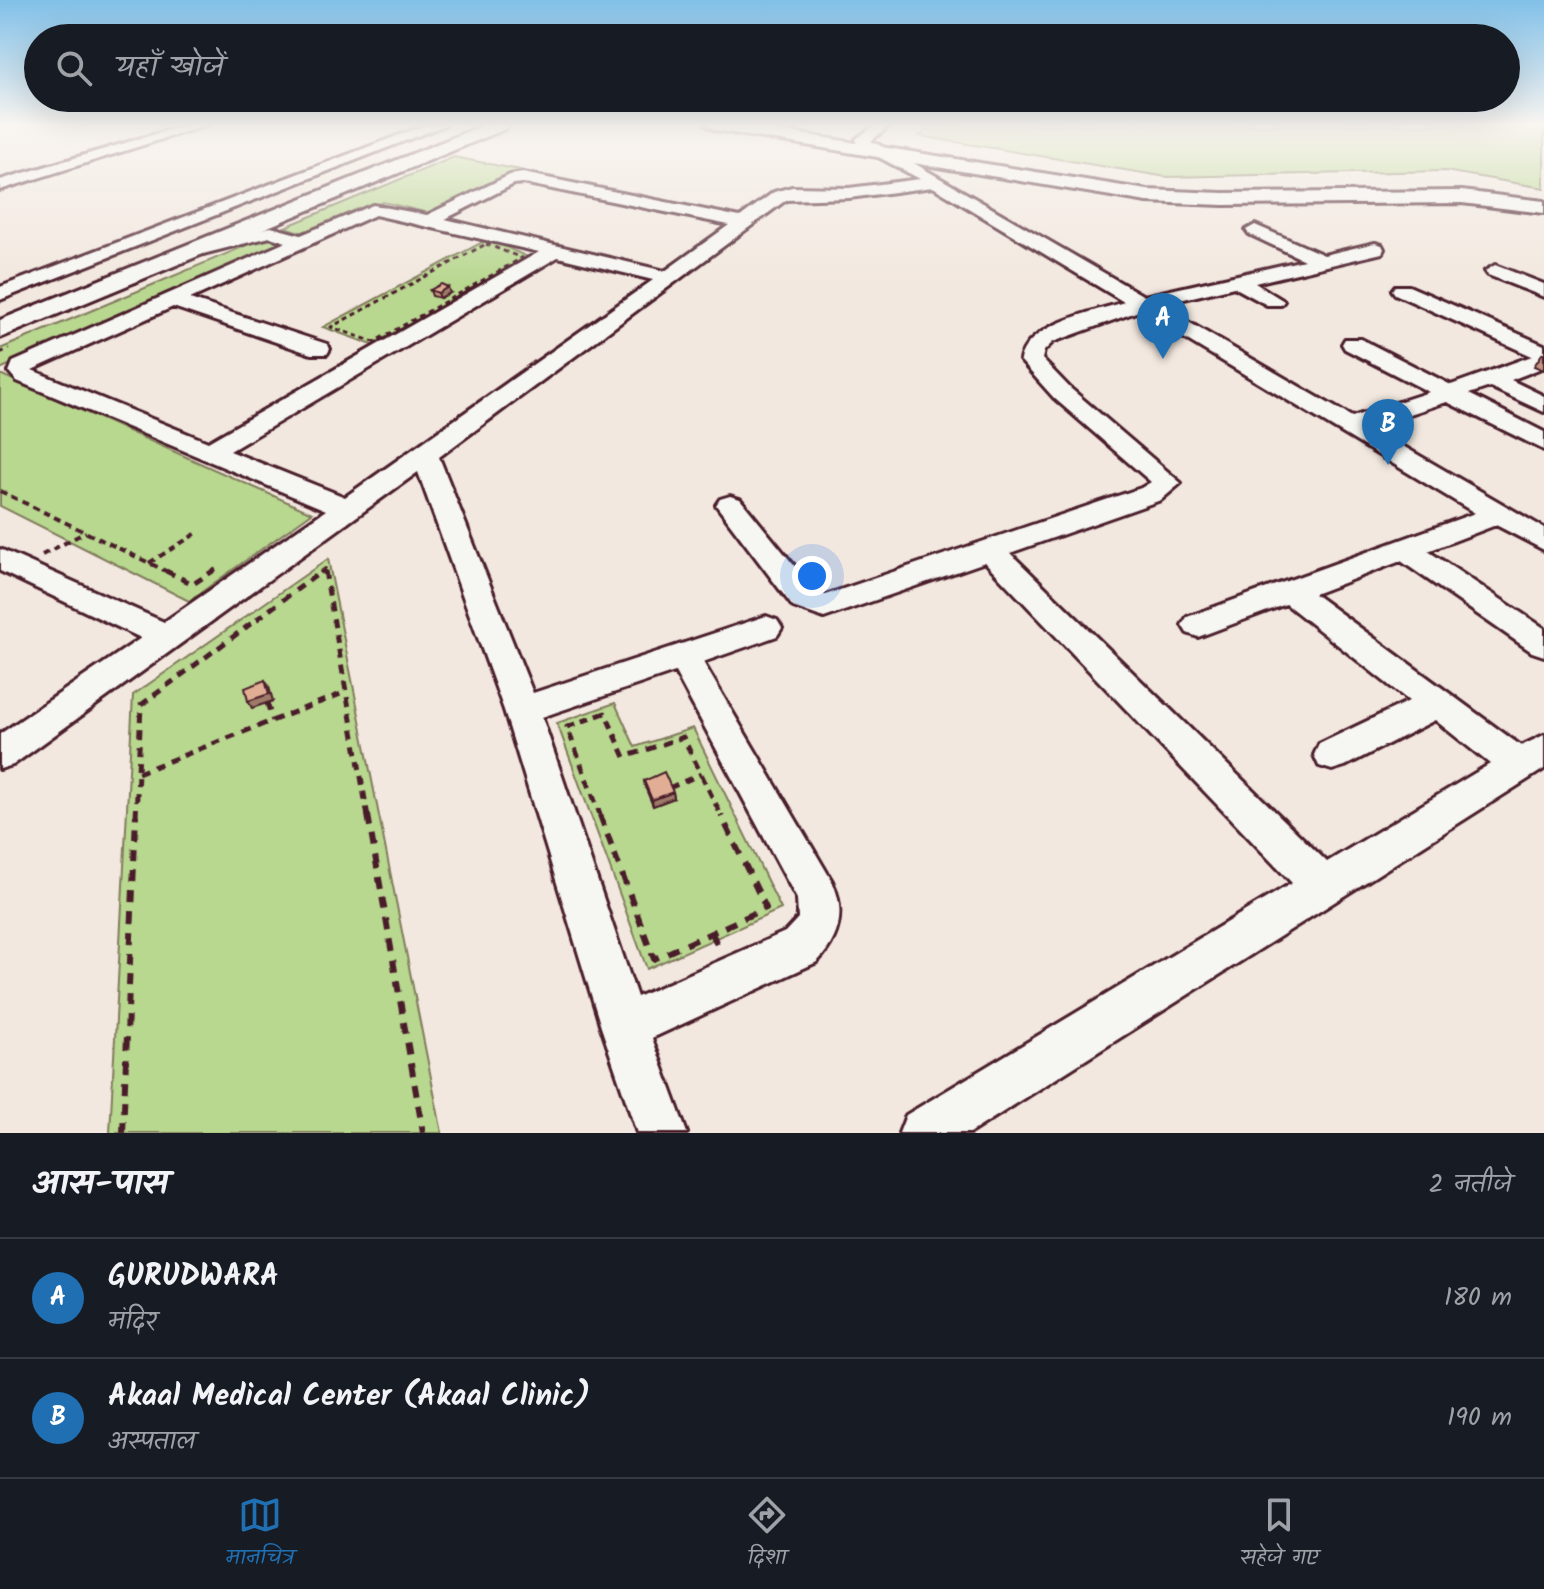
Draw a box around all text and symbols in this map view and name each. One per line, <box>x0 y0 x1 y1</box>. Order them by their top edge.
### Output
search box <box>24 24 1520 112</box>
text: यहाँ खोजें <box>116 44 224 92</box>
icon: search <box>52 46 96 90</box>
pin: A <box>1137 293 1189 359</box>
pin: B <box>1362 399 1414 465</box>
your location <box>792 556 832 596</box>
text: आस-पास <box>32 1158 169 1212</box>
text: 2 नतीजे <box>1428 1164 1512 1206</box>
text: GURUDWARA <box>108 1253 279 1301</box>
text: A <box>50 1277 66 1319</box>
text: 180 m <box>1444 1277 1512 1319</box>
text: मंदिर <box>108 1301 156 1343</box>
text: Akaal Medical Center (Akaal Clinic) <box>108 1373 590 1421</box>
text: B <box>50 1397 66 1439</box>
text: 190 m <box>1447 1397 1512 1439</box>
text: अस्पताल <box>108 1421 195 1463</box>
tab: मानचित्र <box>226 1493 294 1576</box>
tab: दिशा <box>745 1493 789 1576</box>
tab: सहेजे गए <box>1240 1493 1318 1576</box>

